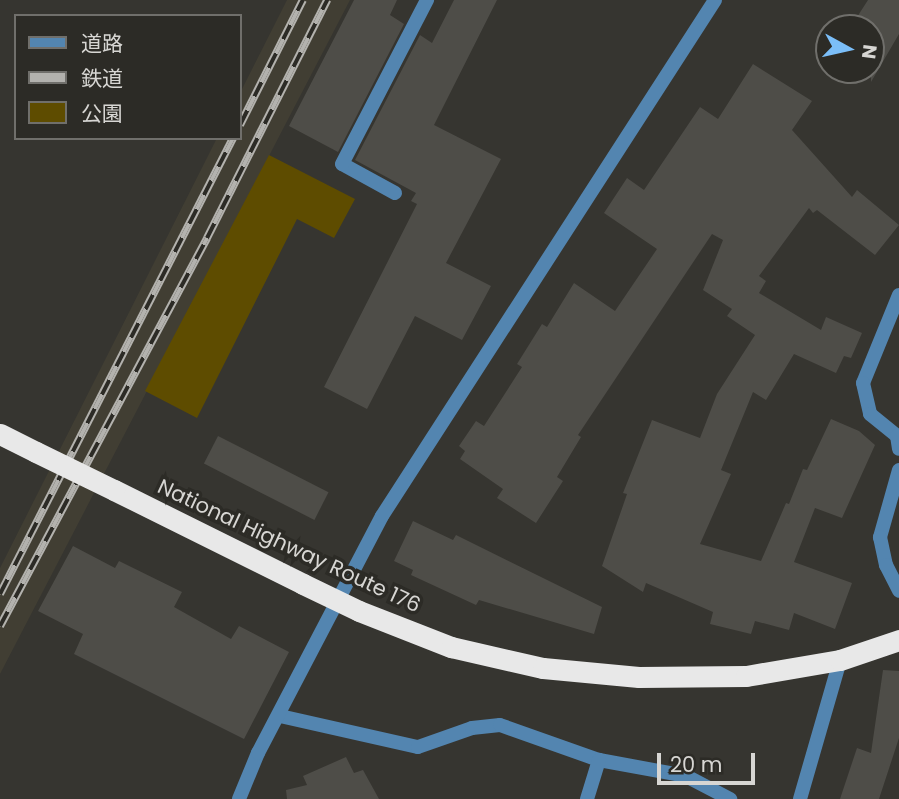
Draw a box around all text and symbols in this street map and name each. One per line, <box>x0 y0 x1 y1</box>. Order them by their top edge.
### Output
legend <box>14 14 242 140</box>
north arrow <box>815 14 885 84</box>
text: 道路 <box>81 29 123 58</box>
text: N <box>855 43 884 61</box>
text: 鉄道 <box>81 64 123 93</box>
text: 公園 <box>81 99 123 128</box>
street label: National Highway Route 176 <box>154 474 424 618</box>
scale bar <box>661 740 759 784</box>
text: 20 m <box>670 750 723 779</box>

